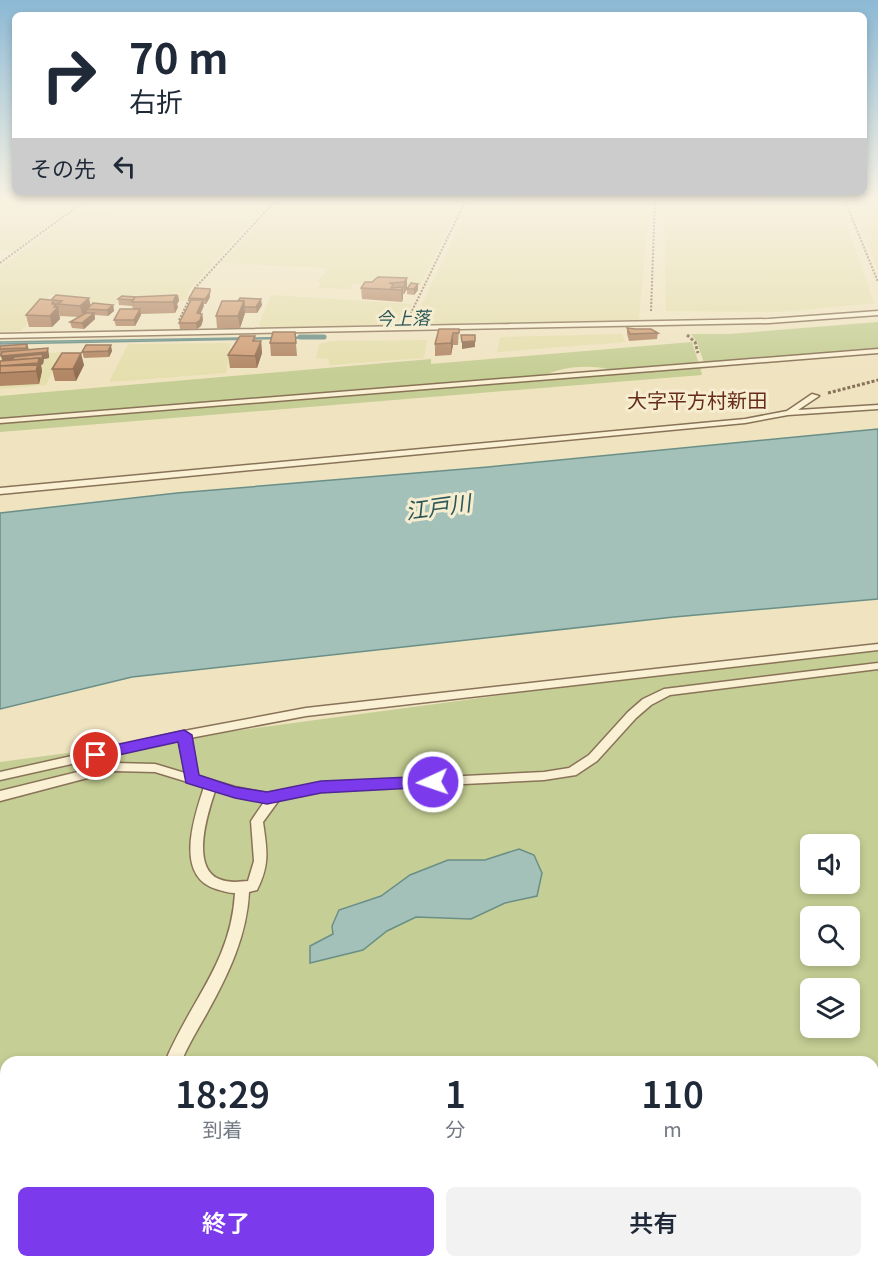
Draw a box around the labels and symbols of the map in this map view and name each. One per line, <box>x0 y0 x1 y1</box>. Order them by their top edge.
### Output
water label: 今上落 <box>376 303 433 330</box>
district label: 大字平方村新田 <box>627 385 767 414</box>
water label: 江戸川 <box>403 484 475 525</box>
pin <box>70 729 121 780</box>
position arrow <box>401 750 465 814</box>

